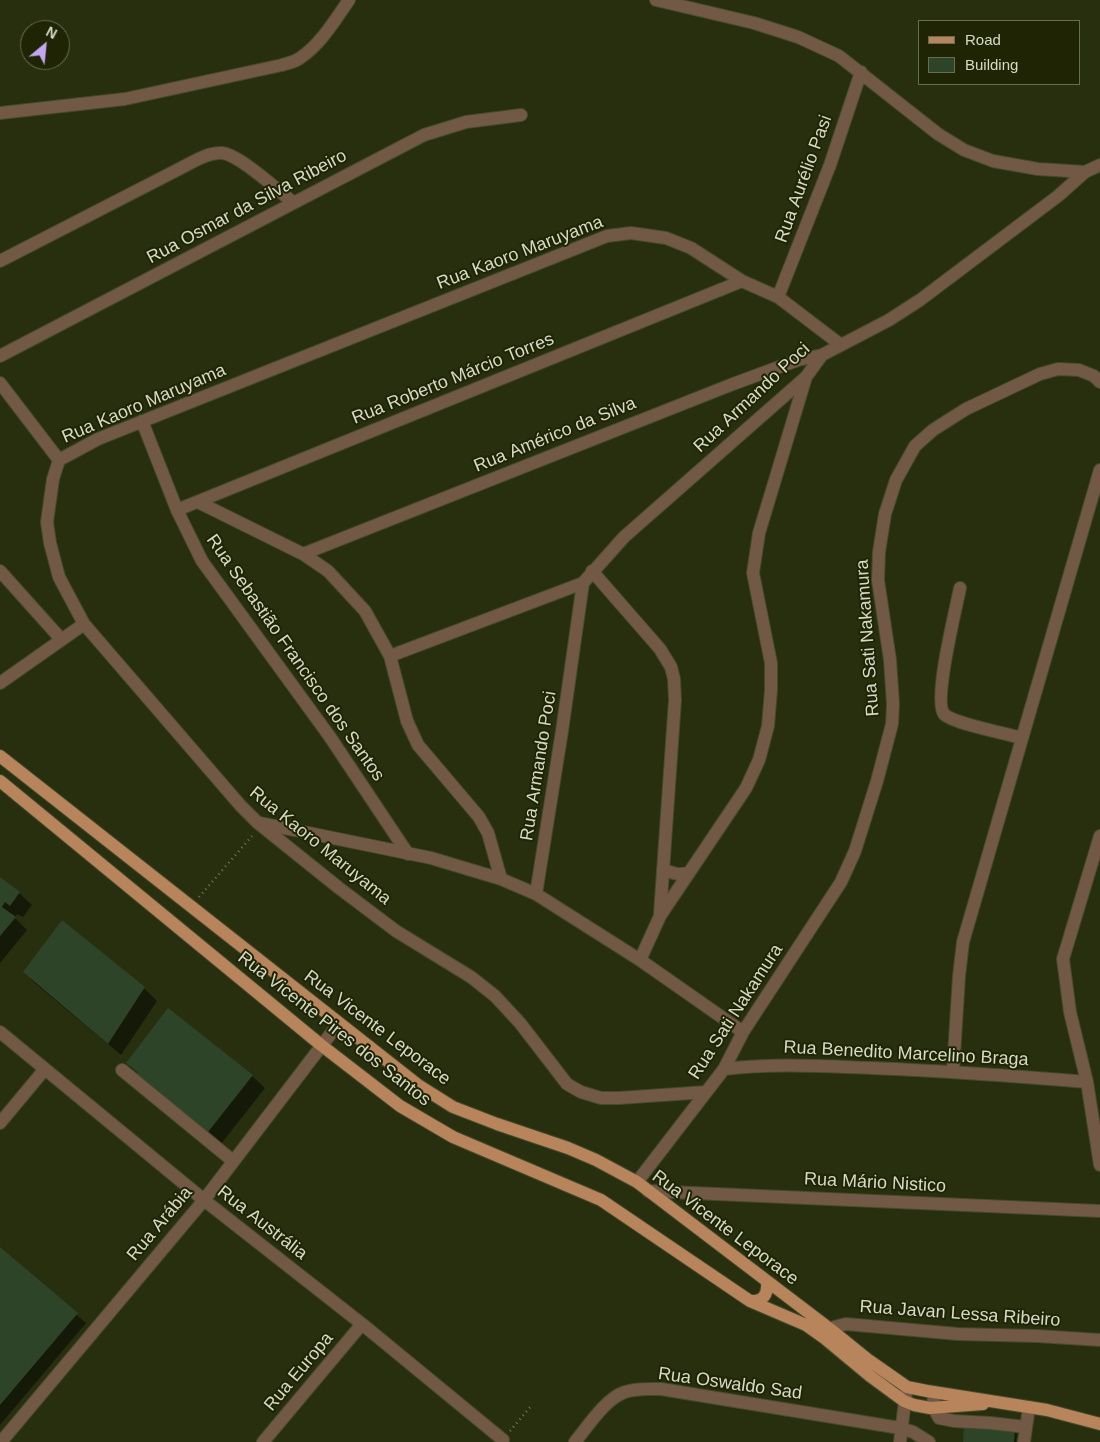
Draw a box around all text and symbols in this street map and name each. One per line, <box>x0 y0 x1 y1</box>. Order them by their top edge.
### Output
north arrow <box>20 20 70 70</box>
legend <box>918 20 1080 85</box>
text: N <box>43 23 60 42</box>
text: Road <box>965 31 1001 48</box>
text: Building <box>965 56 1018 73</box>
street label: Rua Aurélio Pasi <box>771 112 837 246</box>
street label: Rua Osmar da Silva Ribeiro <box>143 145 351 269</box>
street label: Rua Kaoro Maruyama <box>434 211 606 295</box>
street label: Rua Roberto Márcio Torres <box>349 329 557 429</box>
street label: Rua Armando Poci <box>689 339 815 457</box>
street label: Rua Kaoro Maruyama <box>59 360 229 448</box>
street label: Rua Américo da Silva <box>471 393 639 477</box>
street label: Rua Sebastião Francisco dos Santos <box>201 531 389 785</box>
street label: Rua Sati Nakamura <box>852 559 884 717</box>
street label: Rua Armando Poci <box>517 690 561 842</box>
street label: Rua Kaoro Maruyama <box>245 782 395 910</box>
street label: Rua Sati Nakamura <box>684 940 788 1084</box>
street label: Rua Vicente Pires dos Santos <box>233 947 435 1111</box>
street label: Rua Vicente Leporace <box>300 966 454 1090</box>
street label: Rua Benedito Marcelino Braga <box>783 1037 1029 1071</box>
street label: Rua Vicente Leporace <box>648 1166 802 1290</box>
street label: Rua Mário Nistico <box>804 1168 946 1198</box>
street label: Rua Austrália <box>213 1181 311 1265</box>
street label: Rua Arábia <box>123 1183 197 1265</box>
street label: Rua Javan Lessa Ribeiro <box>859 1296 1061 1332</box>
street label: Rua Europa <box>260 1328 338 1416</box>
street label: Rua Oswaldo Sad <box>657 1363 803 1405</box>

